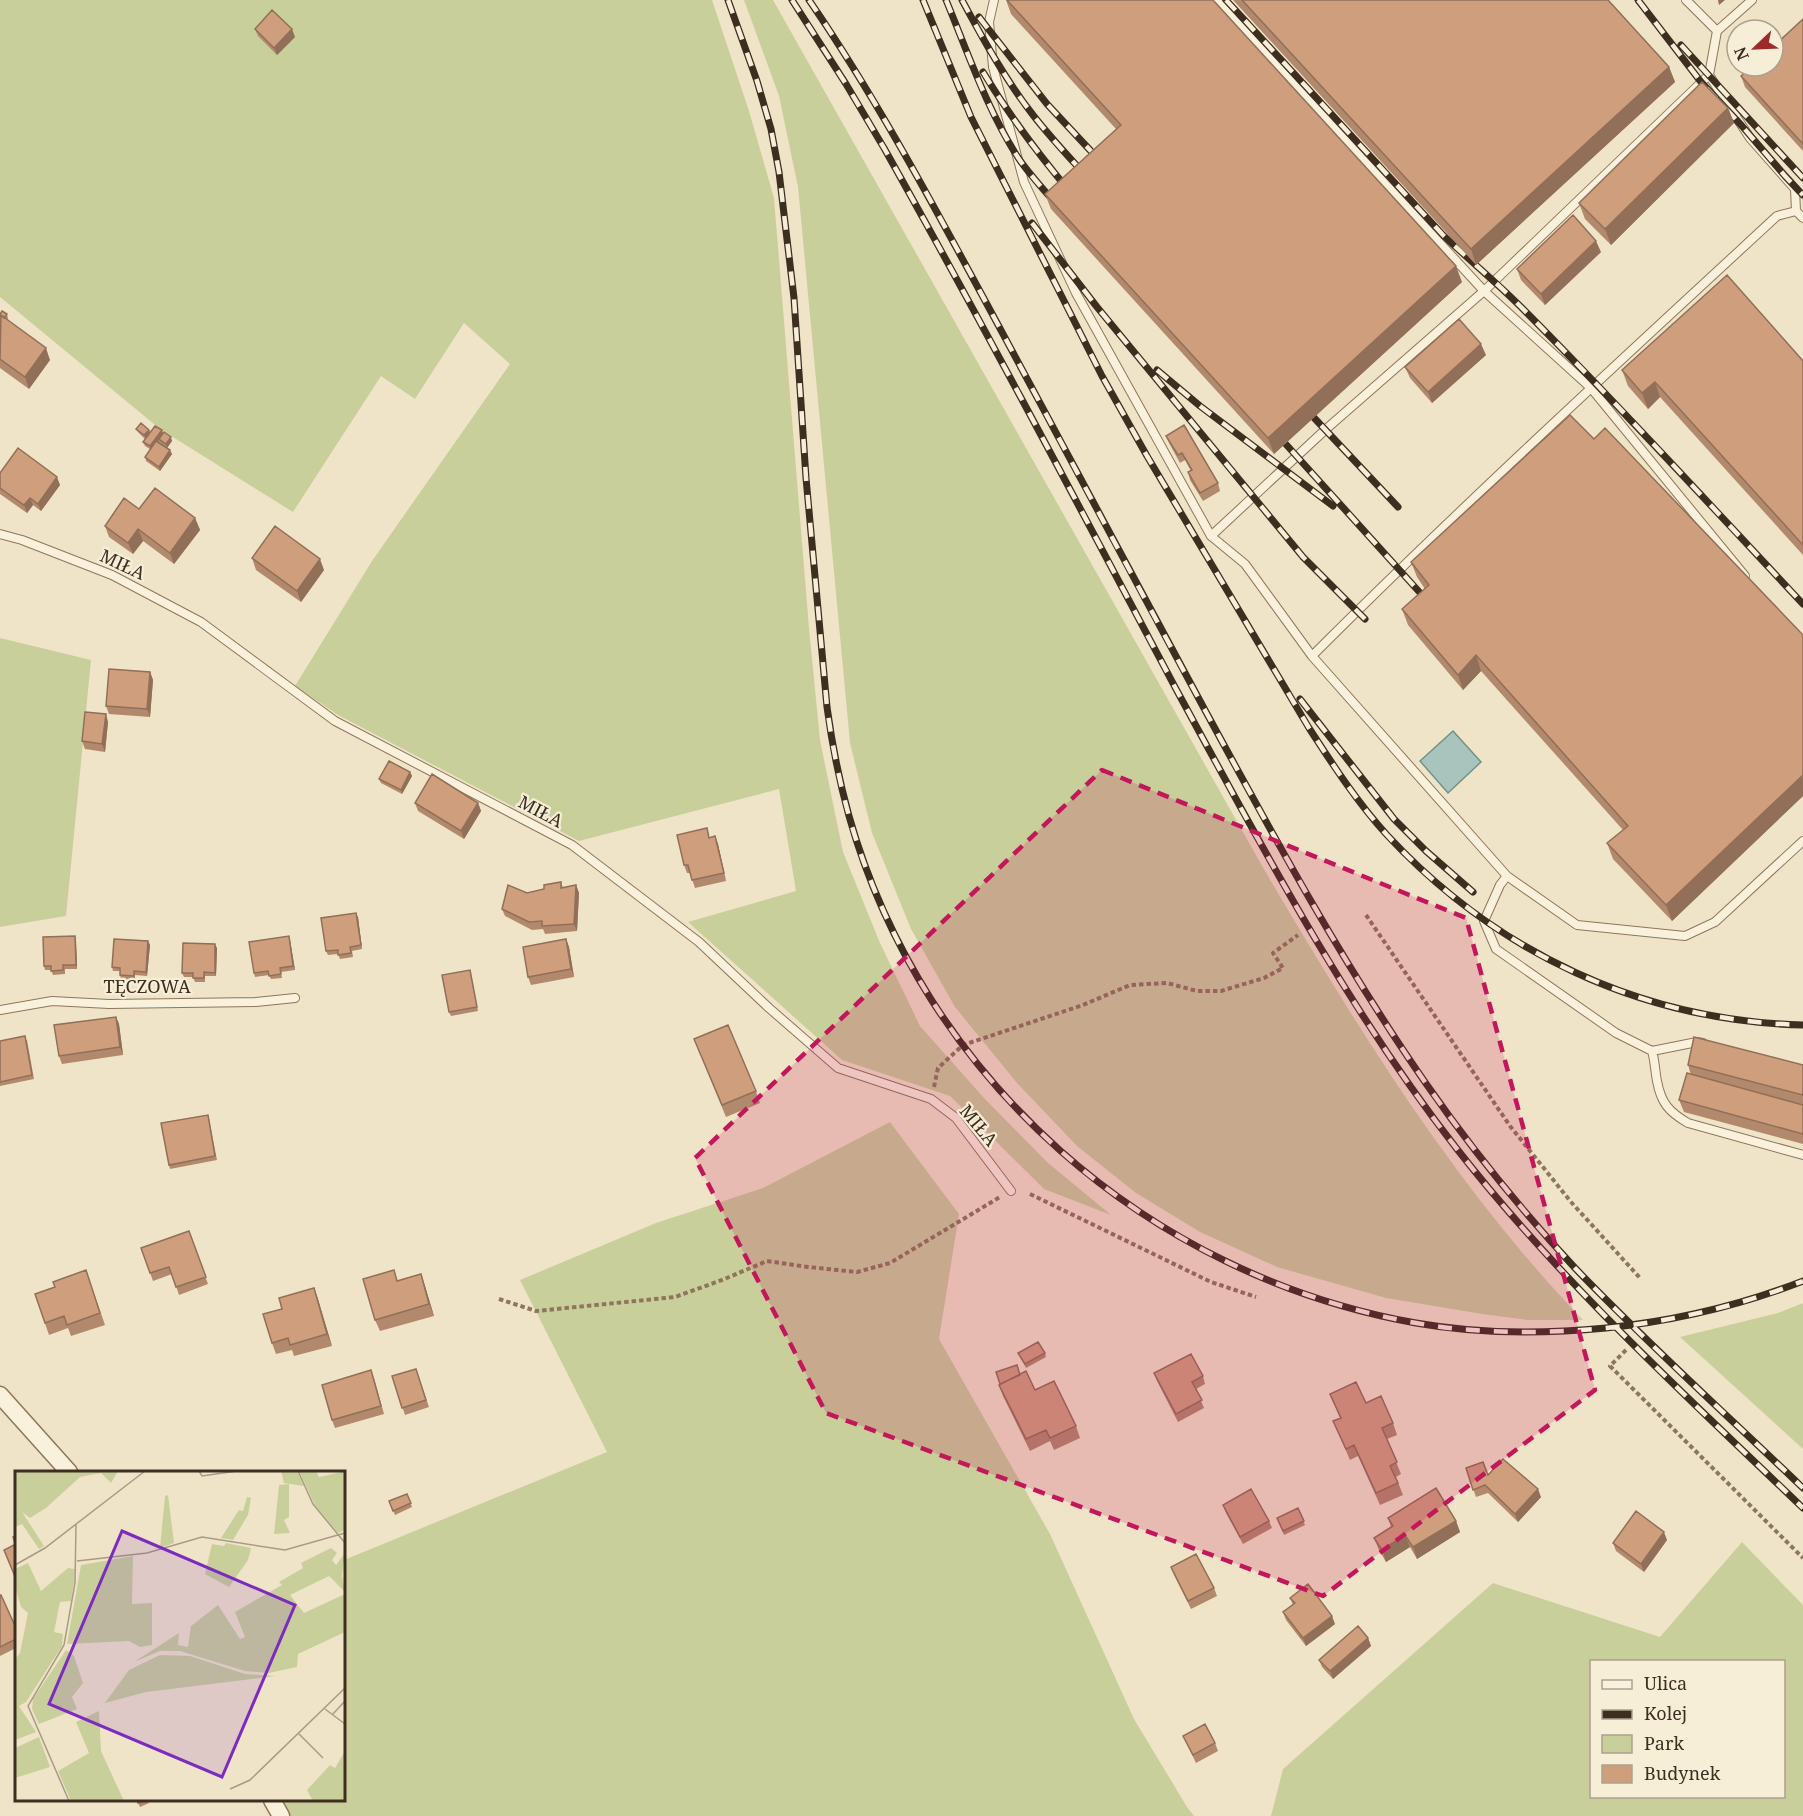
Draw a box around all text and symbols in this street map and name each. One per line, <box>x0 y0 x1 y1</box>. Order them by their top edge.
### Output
north arrow <box>1725 18 1785 78</box>
text: N <box>1728 43 1754 64</box>
street label: MIŁA <box>96 543 150 585</box>
street label: MIŁA <box>514 789 568 833</box>
street label: TĘCZOWA <box>103 974 191 998</box>
street label: MIŁA <box>955 1099 1004 1151</box>
inset map <box>15 1471 345 1801</box>
legend <box>1590 1660 1785 1798</box>
text: Ulica <box>1644 1671 1687 1695</box>
text: Kolej <box>1644 1701 1687 1725</box>
text: Park <box>1644 1731 1684 1755</box>
text: Budynek <box>1644 1761 1721 1785</box>

